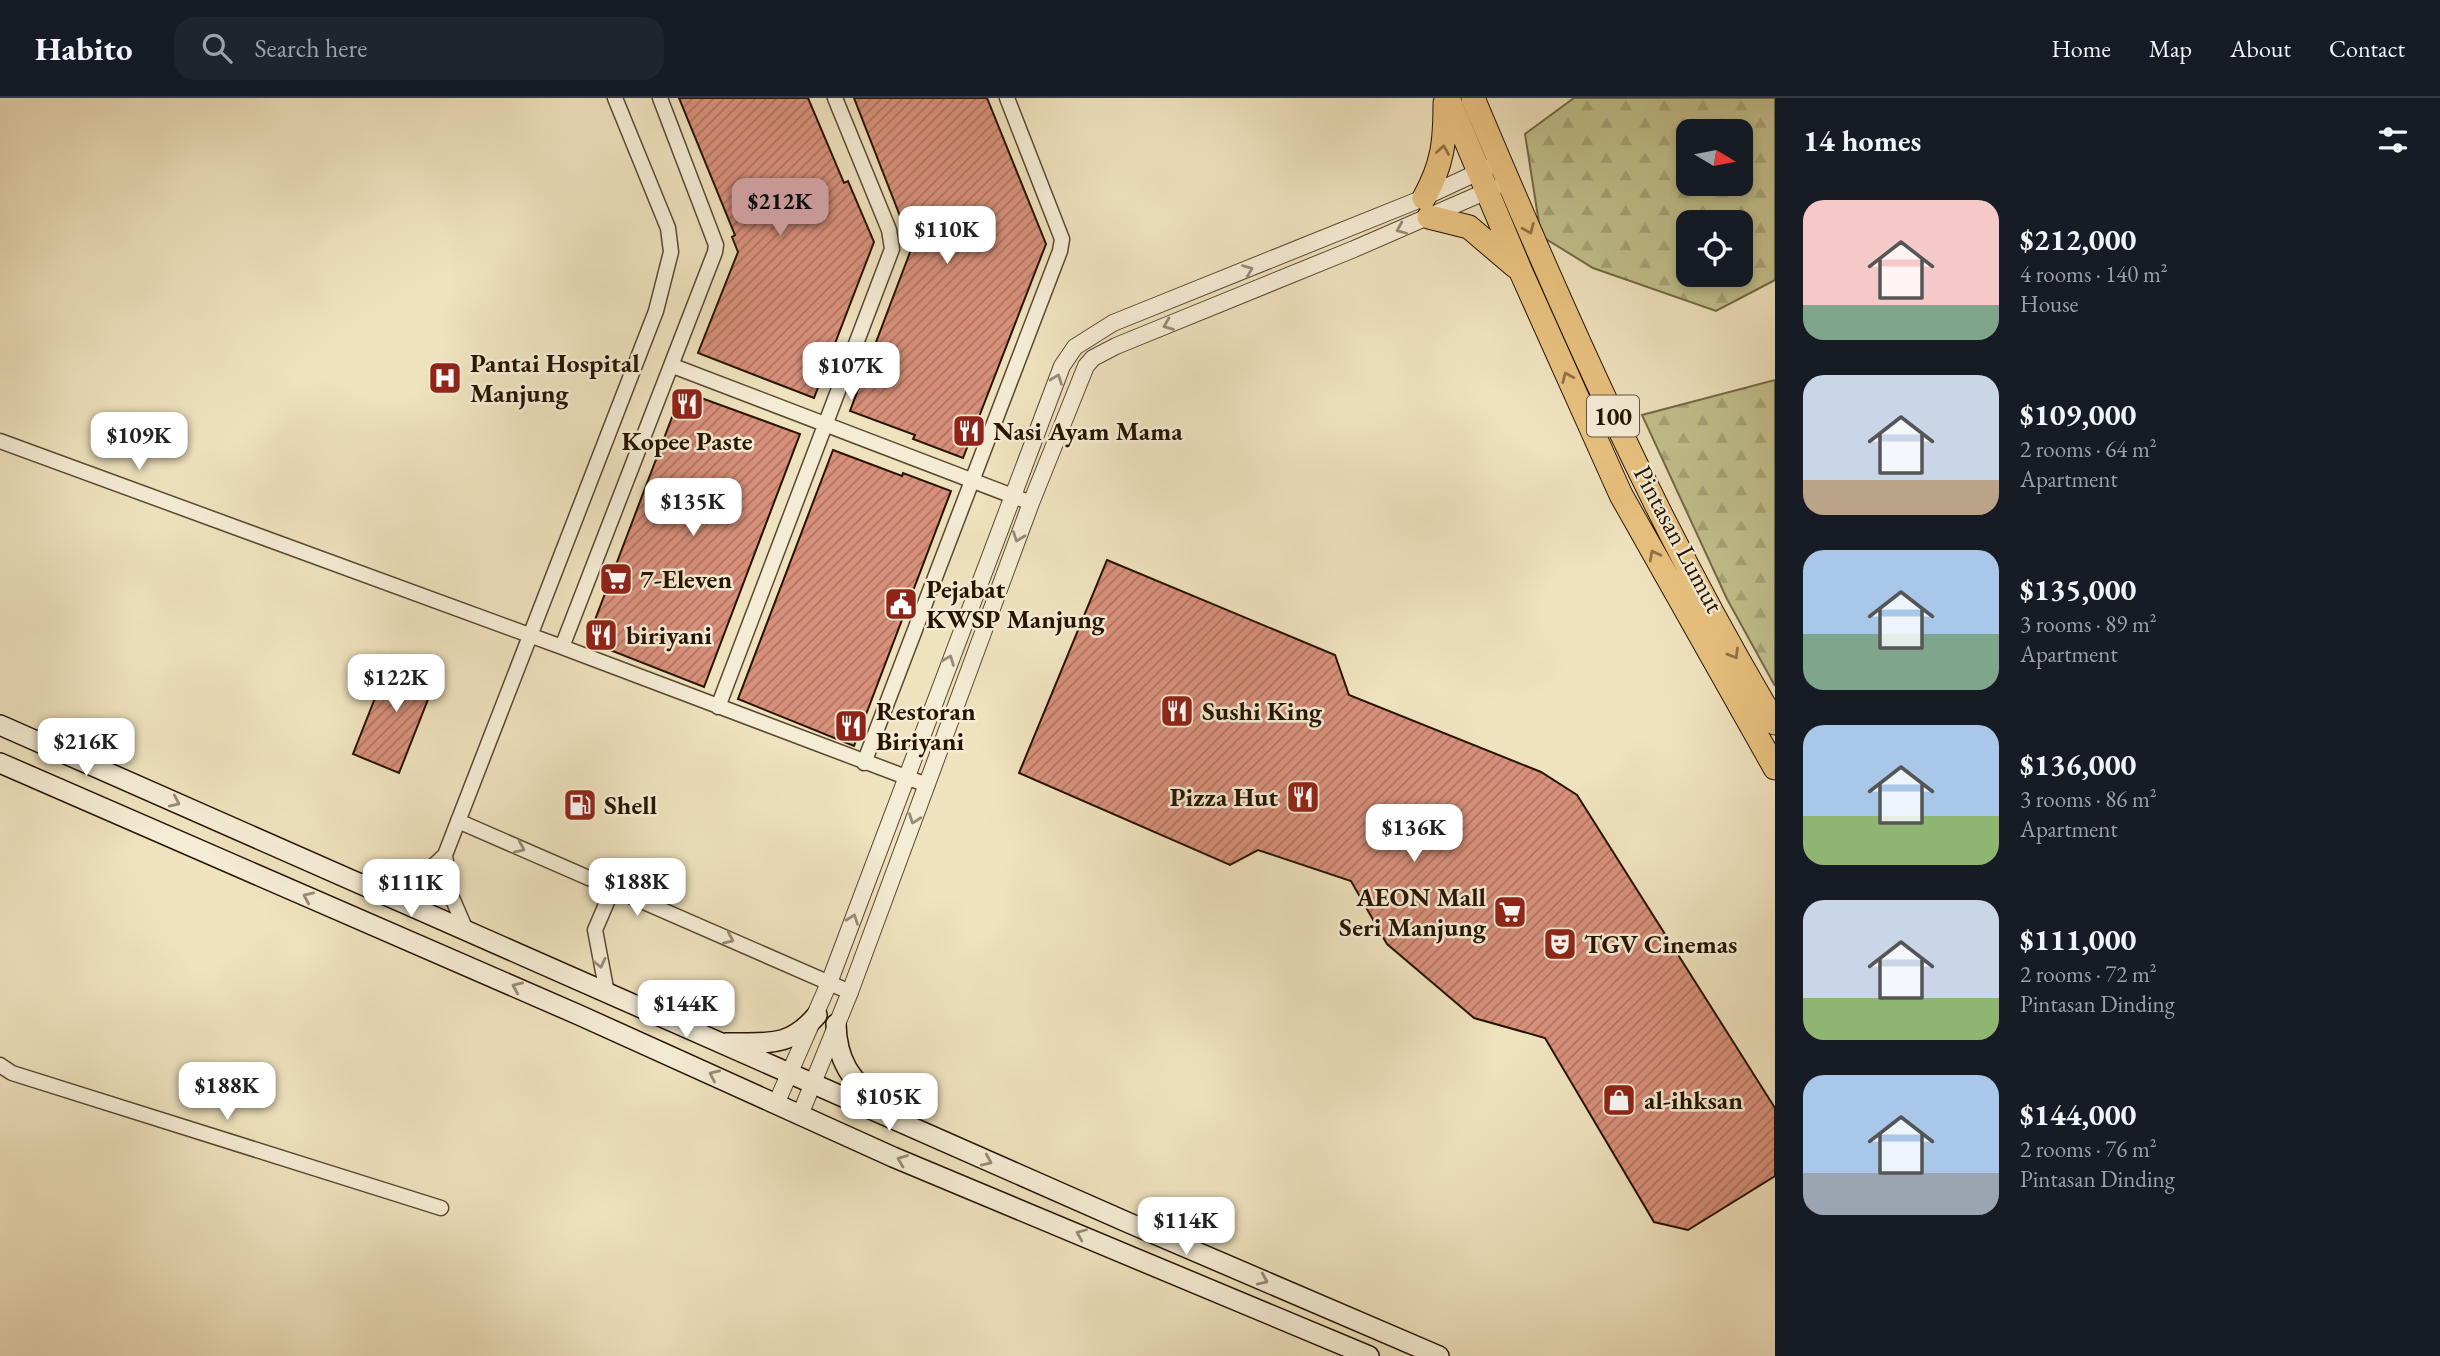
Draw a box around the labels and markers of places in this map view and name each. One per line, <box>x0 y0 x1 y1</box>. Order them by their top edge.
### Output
pin: $212K <box>731 178 829 238</box>
pin: $110K <box>898 206 996 266</box>
pin: $107K <box>802 342 900 402</box>
place label: Pantai Hospital Manjung <box>470 346 640 410</box>
hospital icon: Pantai Hospital Manjung <box>426 359 464 397</box>
restaurant icon: Kopee Paste <box>668 385 706 423</box>
pin: $109K <box>90 412 188 472</box>
restaurant icon: Nasi Ayam Mama <box>950 412 988 450</box>
place label: Nasi Ayam Mama <box>993 414 1183 448</box>
place label: Kopee Paste <box>622 424 753 458</box>
pin: $135K <box>644 478 742 538</box>
supermarket icon: 7-Eleven <box>597 560 635 598</box>
place label: 7-Eleven <box>640 562 732 596</box>
place label: Pejabat KWSP Manjung <box>926 572 1106 636</box>
public building icon: Pejabat KWSP Manjung <box>882 585 920 623</box>
restaurant icon: biriyani <box>582 616 620 654</box>
place label: biriyani <box>626 618 712 652</box>
pin: $122K <box>347 654 445 714</box>
restaurant icon: Sushi King <box>1158 692 1196 730</box>
place label: Restoran Biriyani <box>876 694 976 758</box>
place label: Sushi King <box>1202 694 1323 728</box>
restaurant icon: Restoran Biriyani <box>832 707 870 745</box>
pin: $216K <box>37 718 135 778</box>
restaurant icon: Pizza Hut <box>1284 778 1322 816</box>
place label: Pizza Hut <box>1170 780 1278 814</box>
fuel station icon: Shell <box>561 786 599 824</box>
place label: Shell <box>604 788 657 822</box>
pin: $136K <box>1365 804 1463 864</box>
pin: $188K <box>588 858 686 918</box>
pin: $111K <box>362 860 460 919</box>
place label: AEON Mall Seri Manjung <box>1339 880 1487 944</box>
supermarket icon: AEON Mall Seri Manjung <box>1491 893 1529 931</box>
theatre icon: TGV Cinemas <box>1541 925 1579 963</box>
place label: TGV Cinemas <box>1584 927 1737 961</box>
pin: $144K <box>637 981 735 1040</box>
pin: $188K <box>178 1062 276 1122</box>
pin: $105K <box>840 1074 938 1133</box>
shop icon: al-ihksan <box>1600 1081 1638 1119</box>
place label: al-ihksan <box>1644 1083 1743 1117</box>
pin: $114K <box>1137 1198 1235 1257</box>

